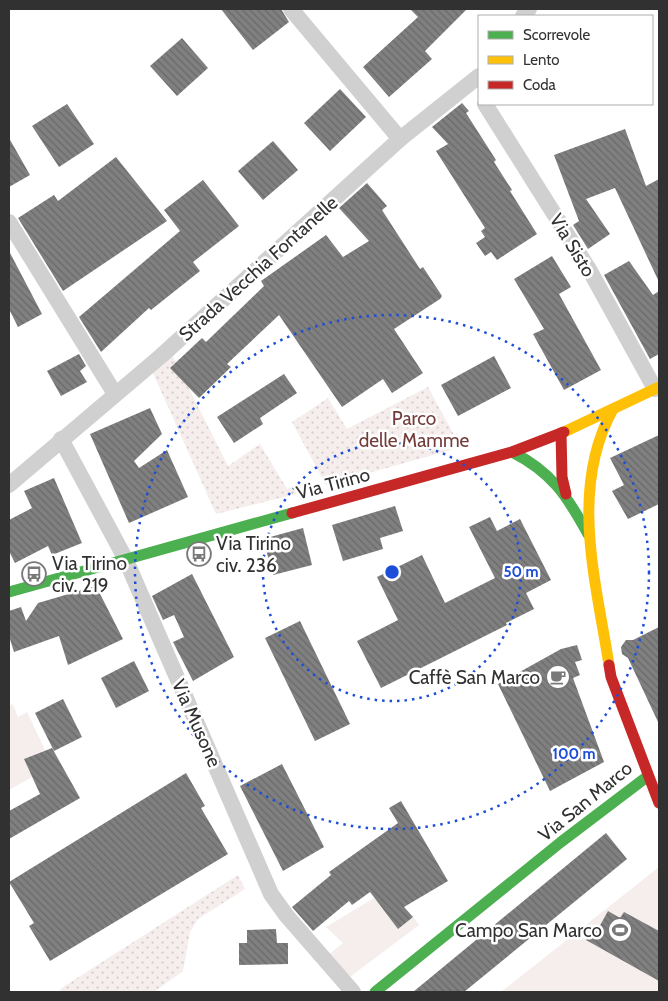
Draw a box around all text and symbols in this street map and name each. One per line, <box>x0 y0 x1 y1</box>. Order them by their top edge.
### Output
legend <box>478 15 653 105</box>
text: Scorrevole <box>523 26 591 44</box>
text: Lento <box>523 51 560 69</box>
text: Coda <box>523 76 557 94</box>
street label: Strada Vecchia Fontanelle <box>174 191 343 346</box>
street label: Via Sisto <box>545 210 600 281</box>
park label: Parco delle Mamme <box>359 407 470 452</box>
street label: Via Tirino <box>294 463 372 504</box>
place label: Via Tirino civ. 236 <box>216 532 291 577</box>
bus stop icon: Via Tirino civ. 236 <box>186 541 212 567</box>
place label: Via Tirino civ. 219 <box>52 552 127 597</box>
bus stop icon: Via Tirino civ. 219 <box>21 561 47 587</box>
centre of rings <box>383 563 401 581</box>
text: 50 m <box>503 563 539 581</box>
cafe icon: Caffè San Marco <box>545 664 571 690</box>
place label: Caffè San Marco <box>409 666 540 689</box>
street label: Via Musone <box>167 676 226 771</box>
text: 100 m <box>552 745 596 763</box>
street label: Via San Marco <box>534 757 637 846</box>
sports icon: Campo San Marco <box>607 917 633 943</box>
place label: Campo San Marco <box>455 919 602 942</box>

